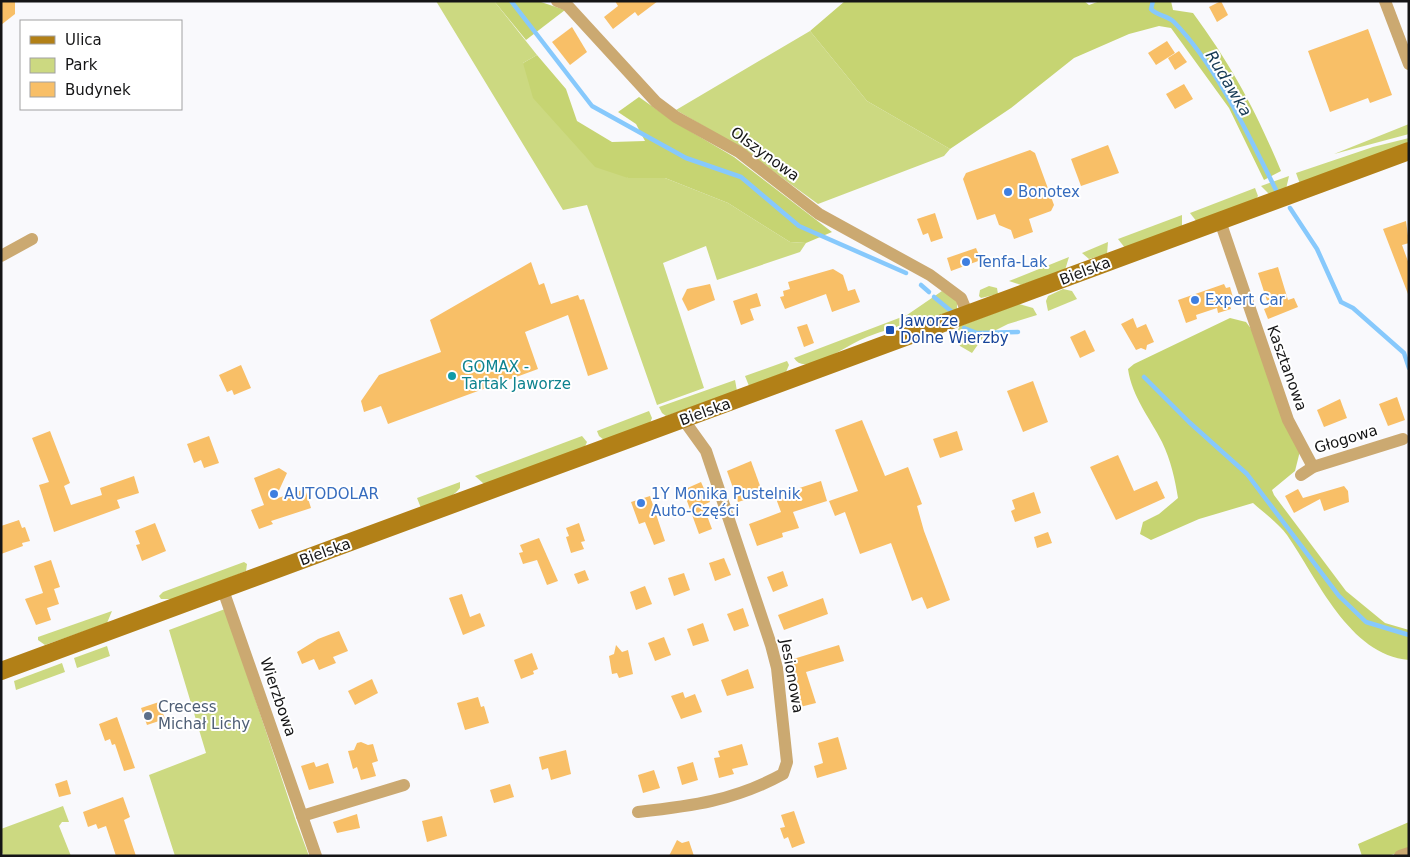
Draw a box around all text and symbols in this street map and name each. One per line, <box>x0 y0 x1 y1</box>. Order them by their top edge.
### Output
legend <box>20 20 182 110</box>
text: Ulica <box>65 31 102 49</box>
water label: Rudawka <box>1202 47 1256 120</box>
text: Park <box>65 56 98 74</box>
text: Budynek <box>65 81 131 99</box>
street label: Olszynowa <box>727 123 803 185</box>
place label: Bonotex <box>1018 183 1080 201</box>
marker: Bonotex <box>1002 186 1014 198</box>
place label: Tenfa-Lak <box>975 253 1048 271</box>
street label: Bielska <box>1057 253 1113 289</box>
marker: Tenfa-Lak <box>960 256 972 268</box>
place label: Expert Car <box>1205 291 1286 309</box>
marker: Expert Car <box>1189 294 1201 306</box>
place label: Jaworze Dolne Wierzby <box>899 312 1009 347</box>
street label: Kasztanowa <box>1263 323 1311 413</box>
marker: Jaworze Dolne Wierzby <box>884 324 896 336</box>
place label: GOMAX - Tartak Jaworze <box>461 358 571 393</box>
marker: GOMAX - Tartak Jaworze <box>446 370 458 382</box>
street label: Bielska <box>677 394 733 430</box>
street label: Głogowa <box>1312 421 1380 457</box>
place label: AUTODOLAR <box>284 485 379 503</box>
place label: 1Y Monika Pustelnik Auto-Części <box>651 485 801 520</box>
marker: AUTODOLAR <box>268 488 280 500</box>
marker: 1Y Monika Pustelnik Auto-Części <box>635 497 647 509</box>
street label: Bielska <box>297 534 353 570</box>
street label: Jesionowa <box>776 637 807 714</box>
street label: Wierzbowa <box>256 655 300 739</box>
place label: Crecess Michał Lichy <box>158 698 250 733</box>
marker: Crecess Michał Lichy <box>142 710 154 722</box>

